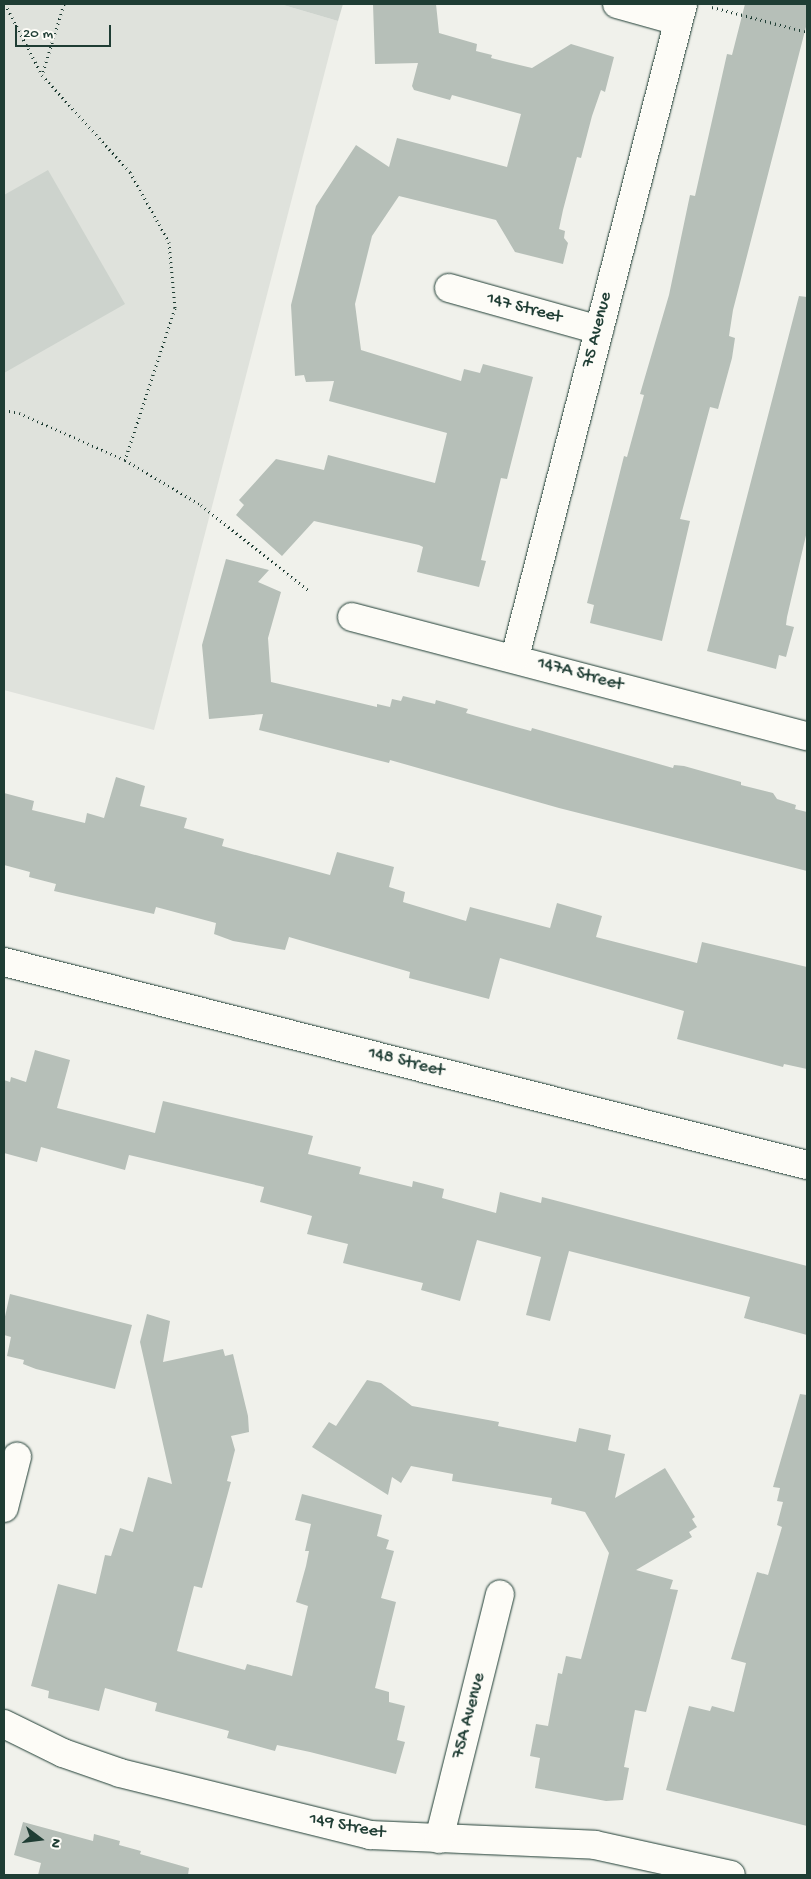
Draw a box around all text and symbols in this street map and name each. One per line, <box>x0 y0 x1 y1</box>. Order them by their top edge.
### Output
scale bar <box>18 15 114 47</box>
text: 20 m <box>23 25 53 43</box>
street label: 147 Street <box>484 289 564 329</box>
street label: 75 Avenue <box>578 290 618 370</box>
street label: 147A Street <box>535 653 625 697</box>
street label: 148 Street <box>366 1043 446 1083</box>
street label: 75A Avenue <box>449 1671 491 1761</box>
street label: 149 Street <box>307 1809 387 1845</box>
north arrow <box>15 1814 65 1864</box>
text: N <box>46 1836 64 1850</box>

